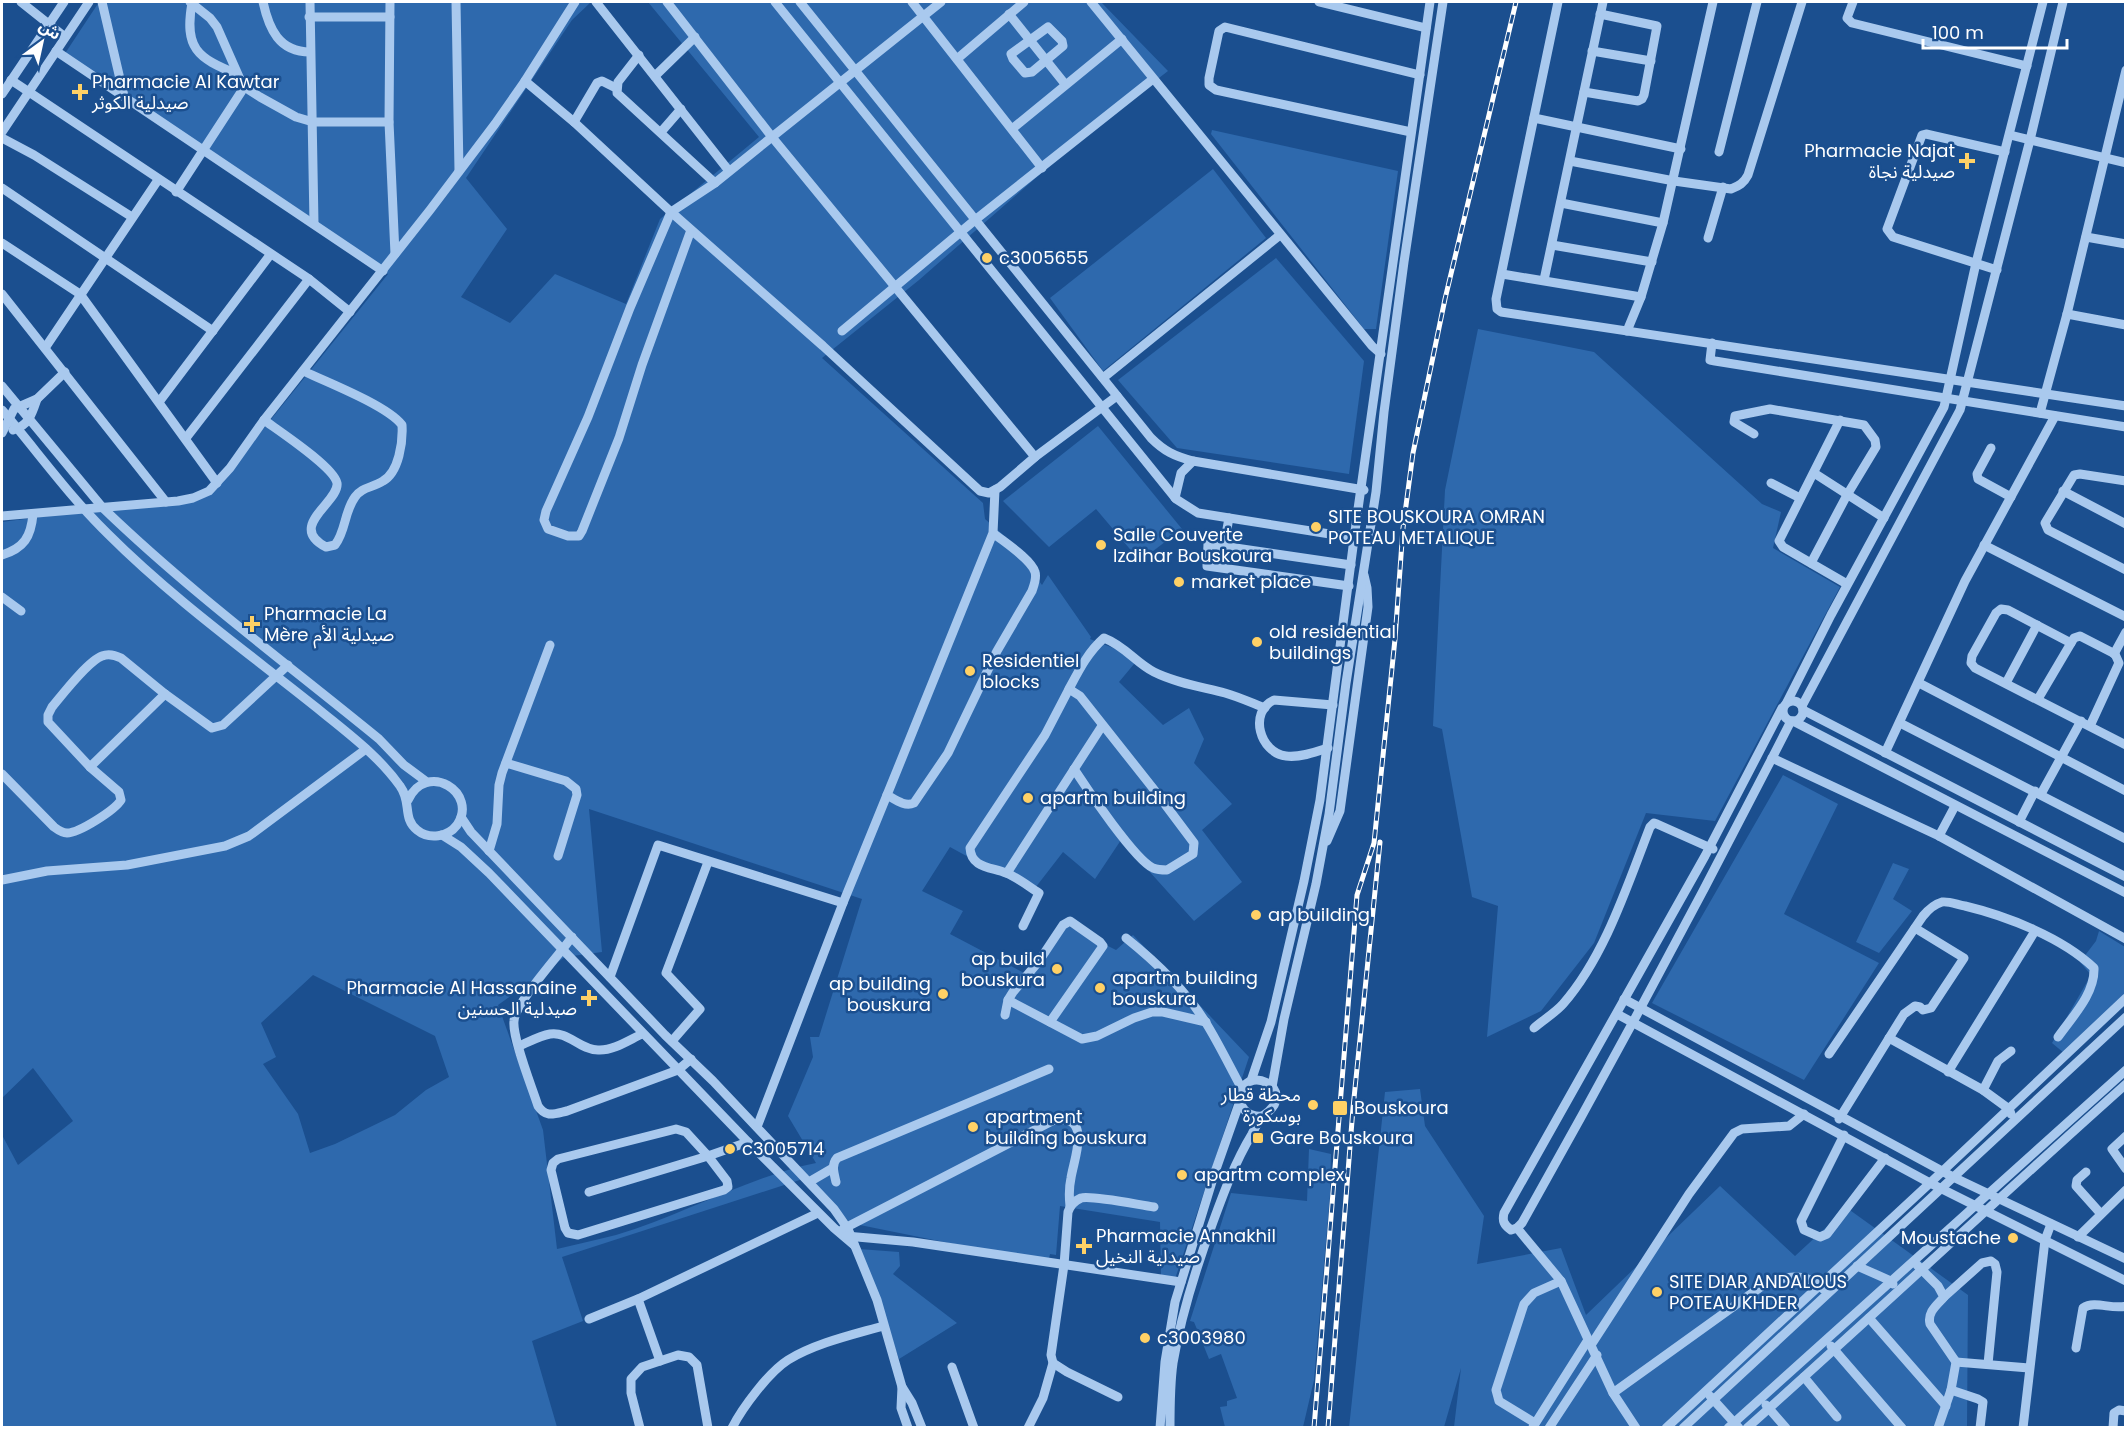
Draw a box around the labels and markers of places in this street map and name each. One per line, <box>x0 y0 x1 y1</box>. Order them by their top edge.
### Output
place label: Pharmacie Al Kawtar صيدلية الكوثر <box>91 69 280 115</box>
marker: Pharmacie Al Kawtar صيدلية الكوثر <box>73 85 87 99</box>
place label: Pharmacie Najat صيدلية نجاة <box>1804 138 1955 184</box>
marker: Pharmacie Najat صيدلية نجاة <box>1960 154 1974 168</box>
place label: c3005655 <box>999 245 1088 270</box>
marker: c3005655 <box>980 251 994 265</box>
place label: SITE BOUSKOURA OMRAN POTEAU METALIQUE <box>1328 504 1545 550</box>
marker: SITE BOUSKOURA OMRAN POTEAU METALIQUE <box>1309 520 1323 534</box>
place label: Salle Couverte Izdihar Bouskoura <box>1113 522 1272 568</box>
marker: Salle Couverte Izdihar Bouskoura <box>1094 538 1108 552</box>
place label: market place <box>1191 569 1311 594</box>
marker: market place <box>1172 575 1186 589</box>
place label: Pharmacie La Mère صيدلية الأم <box>264 601 394 649</box>
marker: Pharmacie La Mère صيدلية الأم <box>245 617 259 631</box>
place label: old residential buildings <box>1269 619 1396 665</box>
marker: old residential buildings <box>1250 635 1264 649</box>
place label: Residentiel blocks <box>982 648 1079 694</box>
marker: Residentiel blocks <box>963 664 977 678</box>
place label: apartm building <box>1040 785 1186 810</box>
marker: apartm building <box>1021 791 1035 805</box>
place label: ap building <box>1268 902 1370 927</box>
marker: ap building <box>1249 908 1263 922</box>
place label: ap build bouskura <box>961 946 1045 992</box>
marker: ap build bouskura <box>1050 962 1064 976</box>
place label: apartm building bouskura <box>1112 965 1258 1011</box>
place label: ap building bouskura <box>829 971 931 1017</box>
place label: Pharmacie Al Hassanaine صيدلية الحسنين <box>346 975 577 1021</box>
marker: apartm building bouskura <box>1093 981 1107 995</box>
marker: ap building bouskura <box>936 987 950 1001</box>
marker: Pharmacie Al Hassanaine صيدلية الحسنين <box>582 991 596 1005</box>
place label: محطة قطار بوسكورة <box>1220 1082 1301 1128</box>
place label: Bouskoura <box>1354 1095 1449 1120</box>
marker: محطة قطار بوسكورة <box>1306 1098 1320 1112</box>
marker: Bouskoura <box>1331 1099 1349 1117</box>
place label: apartment building bouskura <box>985 1104 1147 1150</box>
marker: apartment building bouskura <box>966 1120 980 1134</box>
place label: Gare Bouskoura <box>1270 1125 1414 1150</box>
marker: Gare Bouskoura <box>1251 1131 1265 1145</box>
place label: c3005714 <box>742 1136 824 1161</box>
marker: c3005714 <box>723 1142 737 1156</box>
place label: apartm complex <box>1194 1162 1345 1187</box>
marker: apartm complex <box>1175 1168 1189 1182</box>
place label: Pharmacie Annakhil صيدلية النخيل <box>1096 1223 1276 1269</box>
place label: Moustache <box>1901 1225 2001 1250</box>
marker: Moustache <box>2006 1231 2020 1245</box>
marker: Pharmacie Annakhil صيدلية النخيل <box>1077 1239 1091 1253</box>
place label: SITE DIAR ANDALOUS POTEAU KHDER <box>1669 1269 1847 1315</box>
marker: SITE DIAR ANDALOUS POTEAU KHDER <box>1650 1285 1664 1299</box>
place label: c3003980 <box>1157 1325 1246 1350</box>
marker: c3003980 <box>1138 1331 1152 1345</box>

